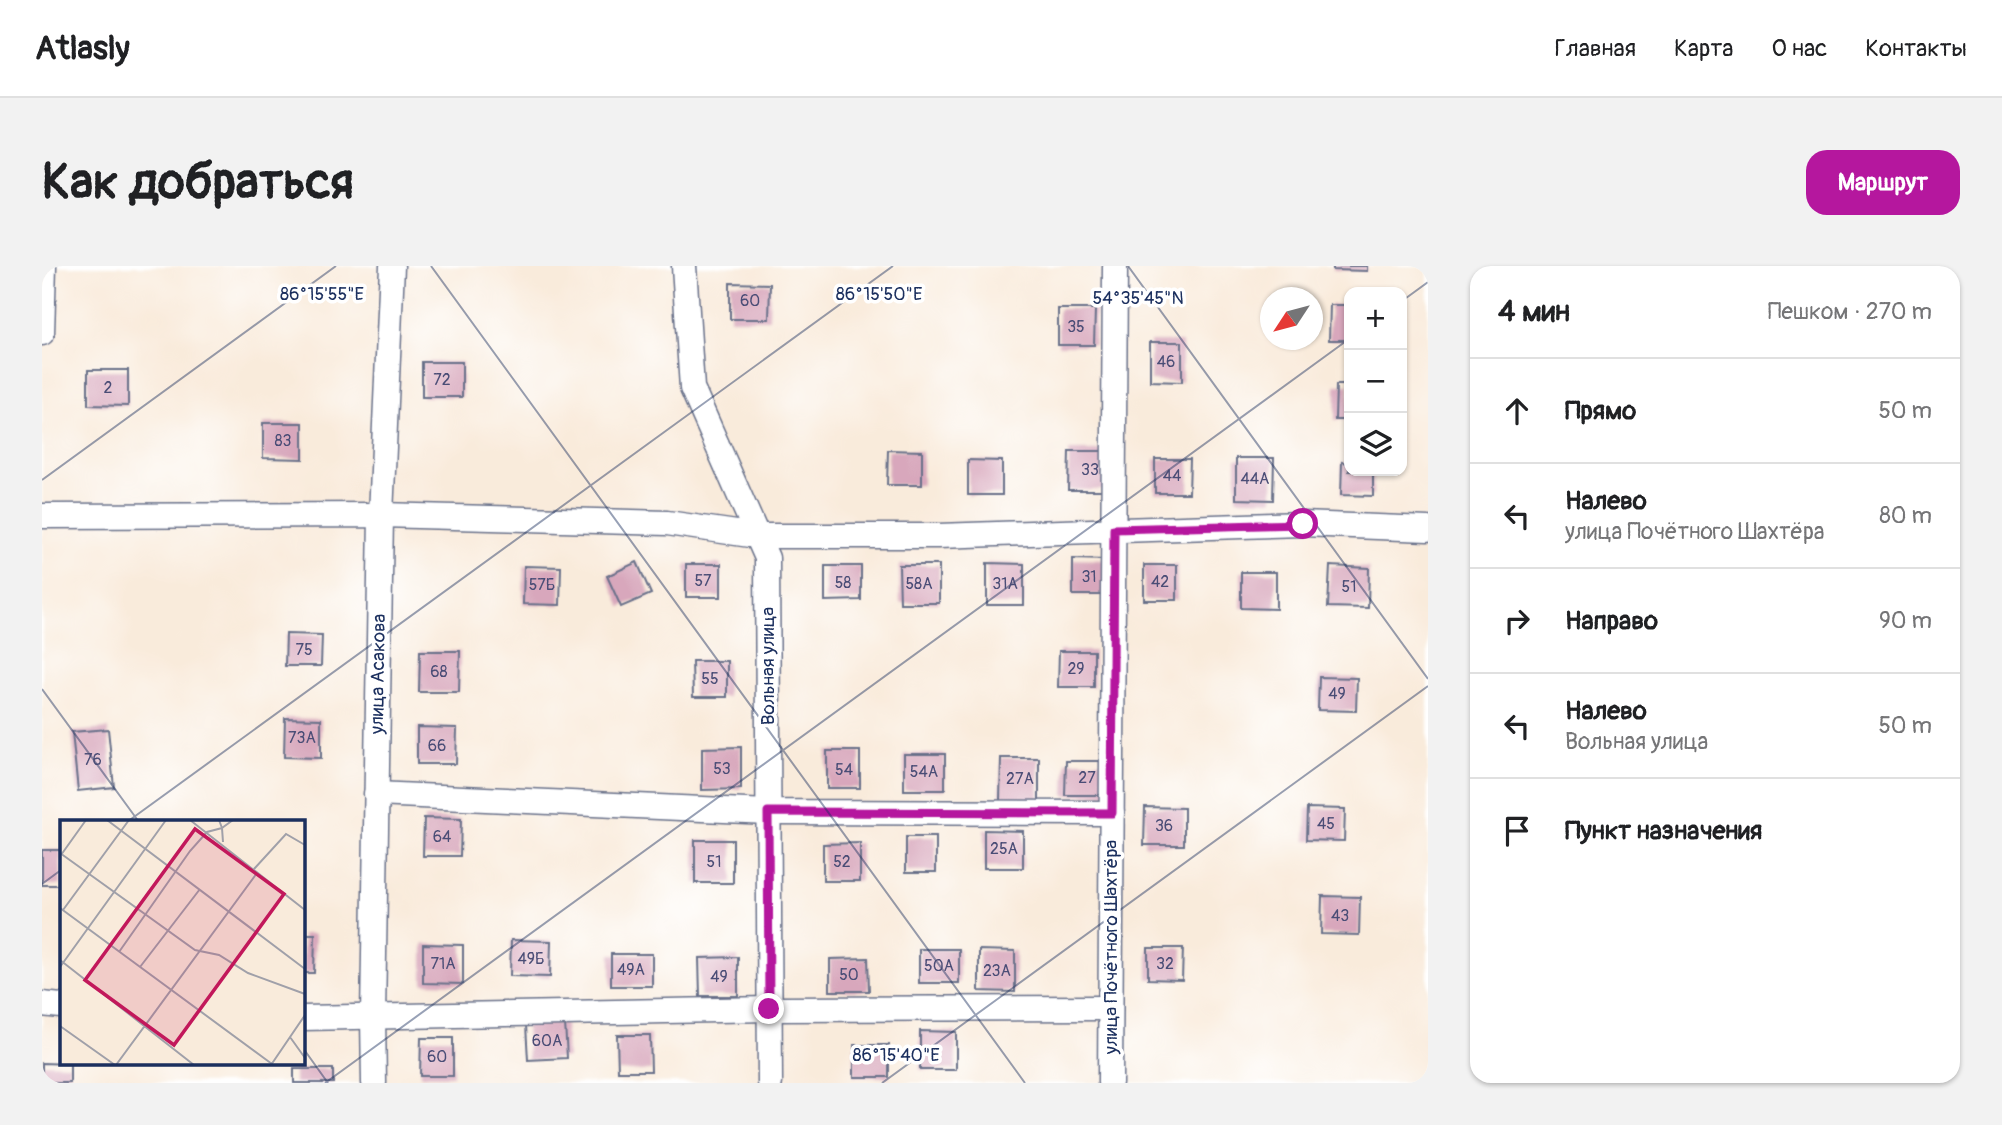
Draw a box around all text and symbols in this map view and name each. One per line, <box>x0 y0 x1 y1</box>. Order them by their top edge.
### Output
text: Atlasly <box>35 28 130 69</box>
text: Главная <box>1555 34 1636 63</box>
text: Карта <box>1674 34 1734 63</box>
text: О нас <box>1772 34 1827 63</box>
text: Контакты <box>1865 34 1967 63</box>
button: Маршрут <box>1806 150 1960 215</box>
text: Как добраться <box>42 152 354 213</box>
text: 86°15'55"E <box>280 283 364 306</box>
text: 86°15'50"E <box>836 283 922 306</box>
text: 54°35'45"N <box>1092 287 1184 310</box>
north arrow <box>1260 287 1323 350</box>
map controls <box>1344 287 1407 476</box>
button: + <box>1344 287 1407 350</box>
house number: 60 <box>740 291 760 311</box>
text: 4 мин <box>1498 293 1570 330</box>
text: Пешком · 270 m <box>1768 297 1932 326</box>
house number: 35 <box>1067 317 1085 337</box>
button: − <box>1344 350 1407 413</box>
house number: 46 <box>1157 352 1175 372</box>
house number: 72 <box>433 370 451 390</box>
house number: 2 <box>104 378 113 398</box>
icon: ahead <box>1498 392 1536 430</box>
text: Прямо <box>1565 395 1636 427</box>
text: 50 m <box>1878 396 1932 425</box>
button: layers <box>1344 413 1407 476</box>
house number: 83 <box>275 431 292 451</box>
house number: 33 <box>1081 460 1099 480</box>
house number: 44 <box>1163 466 1181 486</box>
house number: 44А <box>1241 469 1269 489</box>
text: Налево <box>1565 485 1647 517</box>
icon: left <box>1498 497 1536 535</box>
text: 80 m <box>1879 501 1932 530</box>
route start <box>1287 508 1318 539</box>
text: улица Почётного Шахтёра <box>1565 517 1825 546</box>
house number: 31 <box>1081 567 1097 587</box>
house number: 57 <box>694 571 712 591</box>
house number: 42 <box>1151 572 1169 592</box>
house number: 58 <box>835 573 851 593</box>
house number: 58А <box>905 574 933 594</box>
house number: 31А <box>992 574 1018 594</box>
house number: 57Б <box>529 575 555 595</box>
house number: 51 <box>1342 577 1356 597</box>
icon: right <box>1498 602 1536 640</box>
text: Направо <box>1565 605 1658 637</box>
text: 90 m <box>1879 606 1932 635</box>
street label: Вольная улица <box>756 607 780 725</box>
street label: улица Асакова <box>365 613 391 735</box>
house number: 75 <box>295 640 313 660</box>
house number: 29 <box>1067 659 1085 679</box>
house number: 68 <box>430 662 448 682</box>
house number: 55 <box>701 669 719 689</box>
house number: 49 <box>1328 684 1346 704</box>
text: Налево <box>1565 695 1647 727</box>
icon: left <box>1498 707 1536 745</box>
text: 50 m <box>1878 711 1932 740</box>
text: Вольная улица <box>1565 727 1708 756</box>
house number: 73А <box>288 728 316 748</box>
house number: 66 <box>428 736 446 756</box>
house number: 76 <box>84 750 102 770</box>
house number: 53 <box>713 759 731 779</box>
house number: 54 <box>835 760 853 780</box>
house number: 54А <box>910 762 938 782</box>
house number: 27 <box>1078 768 1096 788</box>
house number: 27А <box>1006 769 1034 789</box>
icon: arrive <box>1498 812 1536 850</box>
house number: 45 <box>1317 814 1335 834</box>
text: Пункт назначения <box>1565 815 1762 847</box>
house number: 36 <box>1155 816 1173 836</box>
inset map <box>60 820 304 1066</box>
house number: 64 <box>433 827 451 847</box>
house number: 25А <box>990 839 1018 859</box>
street label: улица Почётного Шахтёра <box>1099 840 1123 1055</box>
house number: 51 <box>707 852 721 872</box>
house number: 52 <box>833 852 851 872</box>
house number: 43 <box>1331 906 1349 926</box>
house number: 49Б <box>517 949 545 969</box>
house number: 71А <box>430 954 456 974</box>
house number: 32 <box>1156 954 1174 974</box>
house number: 50А <box>924 956 954 976</box>
house number: 49А <box>617 960 645 980</box>
house number: 23А <box>983 961 1011 981</box>
house number: 50 <box>839 965 859 985</box>
house number: 49 <box>710 967 728 987</box>
route end <box>753 993 784 1024</box>
house number: 60А <box>532 1031 562 1051</box>
text: 86°15'40"E <box>852 1044 940 1067</box>
house number: 60 <box>427 1047 447 1067</box>

